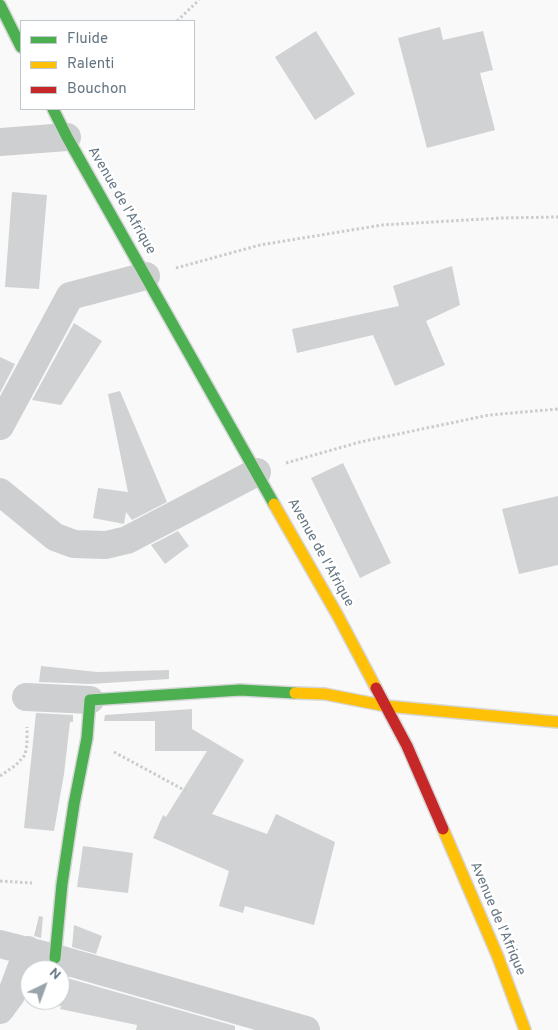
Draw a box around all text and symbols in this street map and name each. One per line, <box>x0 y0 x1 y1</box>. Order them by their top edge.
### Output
legend <box>20 20 195 110</box>
text: Fluide <box>67 30 108 49</box>
text: Ralenti <box>67 55 114 74</box>
text: Bouchon <box>67 80 127 99</box>
street label: Avenue de l'Afrique <box>83 144 159 258</box>
street label: Avenue de l'Afrique <box>283 496 357 610</box>
street label: Avenue de l'Afrique <box>466 860 528 978</box>
north arrow <box>20 960 70 1010</box>
text: N <box>45 965 64 984</box>

